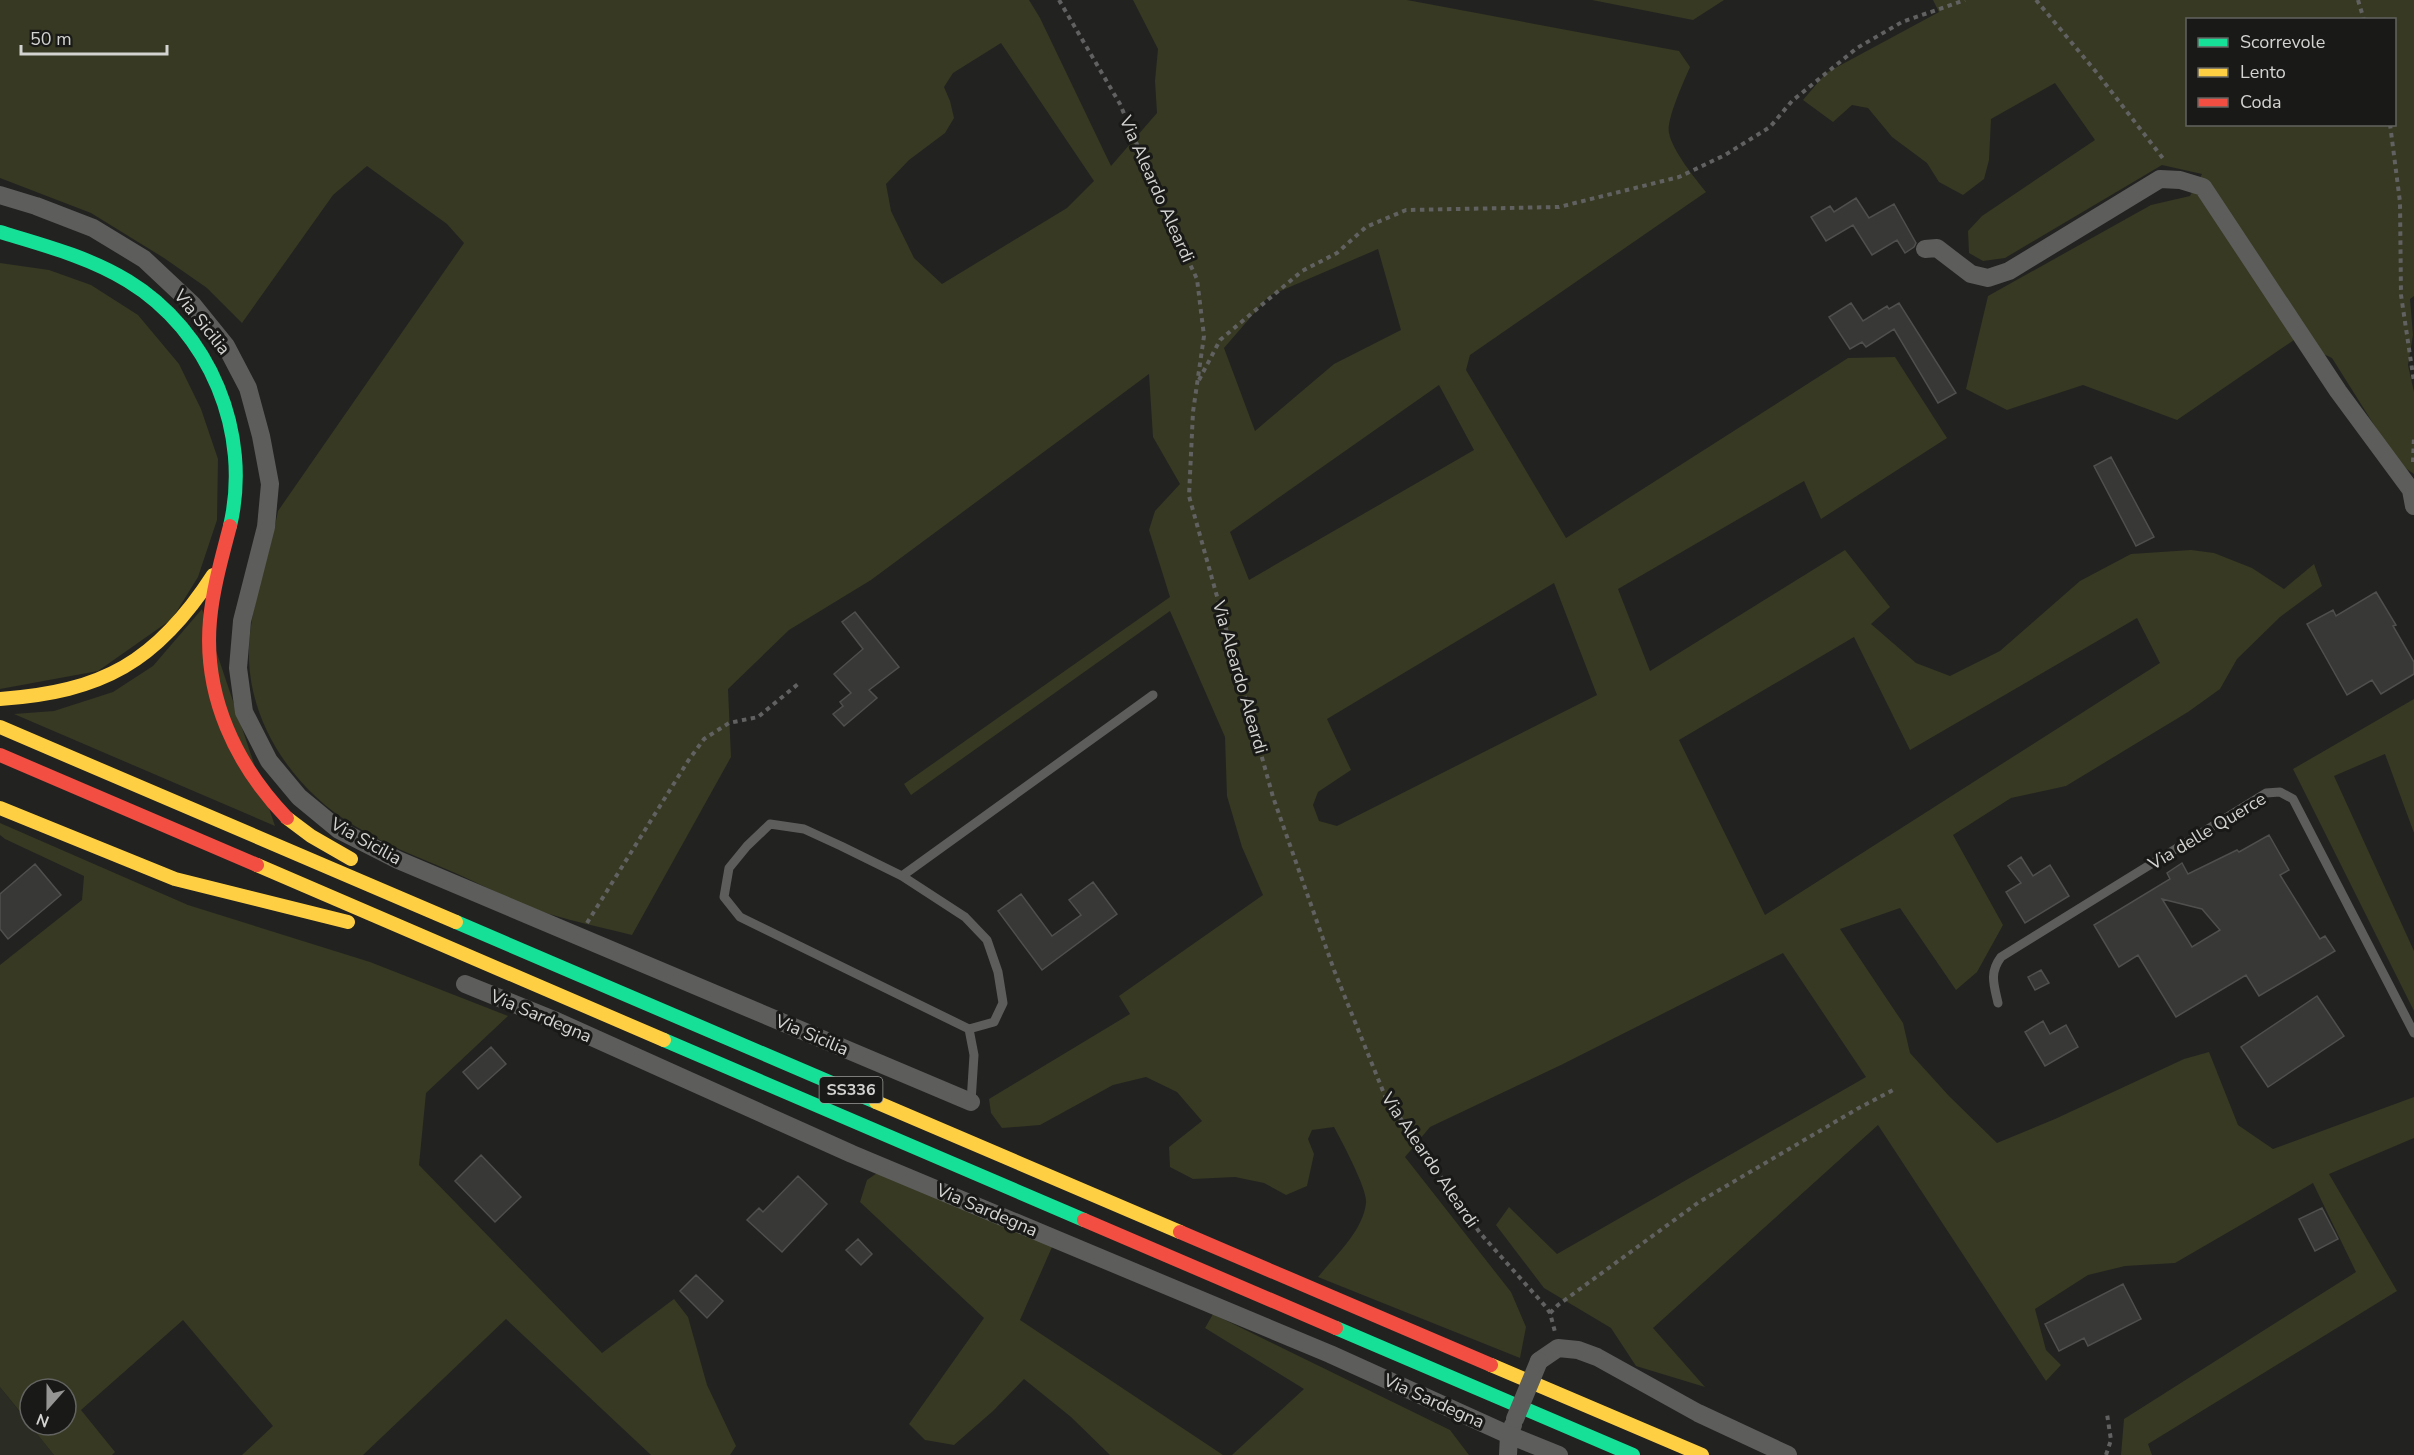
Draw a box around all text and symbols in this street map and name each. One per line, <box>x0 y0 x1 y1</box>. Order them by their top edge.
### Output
scale bar <box>21 18 166 56</box>
legend <box>2186 18 2396 126</box>
text: 50 m <box>30 27 72 51</box>
text: Scorrevole <box>2240 30 2325 54</box>
text: Lento <box>2240 60 2286 84</box>
text: Coda <box>2240 90 2282 114</box>
street label: Via Aleardo Aleardi <box>1113 111 1200 266</box>
street label: Via Sicilia <box>168 284 236 360</box>
street label: Via Aleardo Aleardi <box>1206 597 1273 756</box>
street label: Via delle Querce <box>2143 786 2270 876</box>
street label: Via Sicilia <box>325 811 406 870</box>
street label: Via Sardegna <box>486 983 595 1048</box>
street label: Via Sicilia <box>771 1008 852 1061</box>
road number: SS336 <box>820 1077 882 1103</box>
street label: Via Aleardo Aleardi <box>1375 1087 1484 1232</box>
street label: Via Sardegna <box>932 1177 1041 1242</box>
street label: Via Sardegna <box>1379 1368 1488 1434</box>
north arrow <box>18 1377 78 1437</box>
text: N <box>33 1408 53 1432</box>

